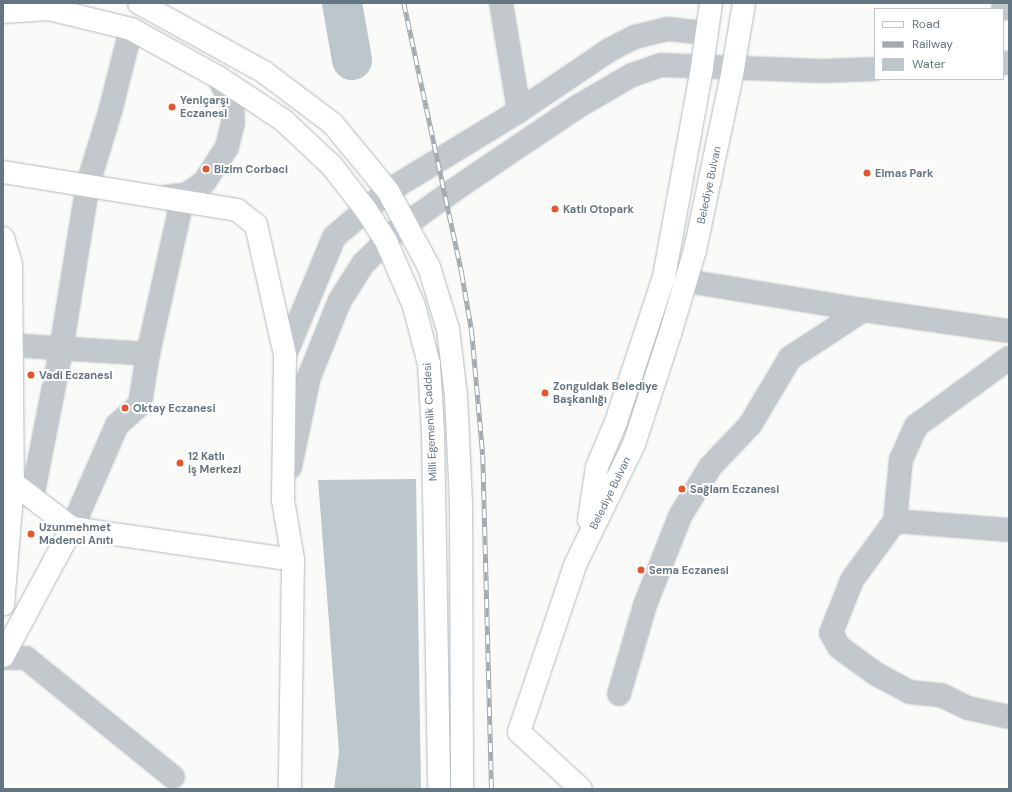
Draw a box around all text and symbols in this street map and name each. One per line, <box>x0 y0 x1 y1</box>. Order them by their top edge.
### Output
legend <box>874 8 1004 80</box>
text: Road <box>912 16 940 32</box>
text: Railway <box>912 36 953 52</box>
text: Water <box>912 56 945 72</box>
place label: Yeniçarşı Eczanesi <box>180 94 229 120</box>
marker: Yeniçarşı Eczanesi <box>167 102 177 112</box>
street label: Belediye Bulvarı <box>694 145 724 225</box>
place label: Bizim Corbaci <box>214 162 288 176</box>
marker: Bizim Corbaci <box>201 164 211 174</box>
place label: Elmas Park <box>875 166 933 180</box>
marker: Elmas Park <box>862 168 872 178</box>
place label: Katlı Otopark <box>563 202 634 216</box>
marker: Katlı Otopark <box>550 204 560 214</box>
street label: Milli Egemenlik Caddesi <box>420 362 440 482</box>
place label: Vadi Eczanesi <box>39 368 113 382</box>
marker: Vadi Eczanesi <box>26 370 36 380</box>
place label: Zonguldak Belediye Başkanlığı <box>553 380 658 406</box>
marker: Zonguldak Belediye Başkanlığı <box>540 388 550 398</box>
place label: Oktay Eczanesi <box>133 401 215 415</box>
marker: Oktay Eczanesi <box>120 403 130 413</box>
place label: 12 Katlı iş Merkezi <box>188 450 241 476</box>
street label: Belediye Bulvarı <box>587 454 633 532</box>
marker: 12 Katlı iş Merkezi <box>175 458 185 468</box>
place label: Sağlam Eczanesi <box>690 482 779 496</box>
marker: Sağlam Eczanesi <box>677 484 687 494</box>
place label: Uzunmehmet Madenci Anıtı <box>39 521 113 547</box>
marker: Uzunmehmet Madenci Anıtı <box>26 529 36 539</box>
place label: Sema Eczanesi <box>649 563 729 577</box>
marker: Sema Eczanesi <box>636 565 646 575</box>

